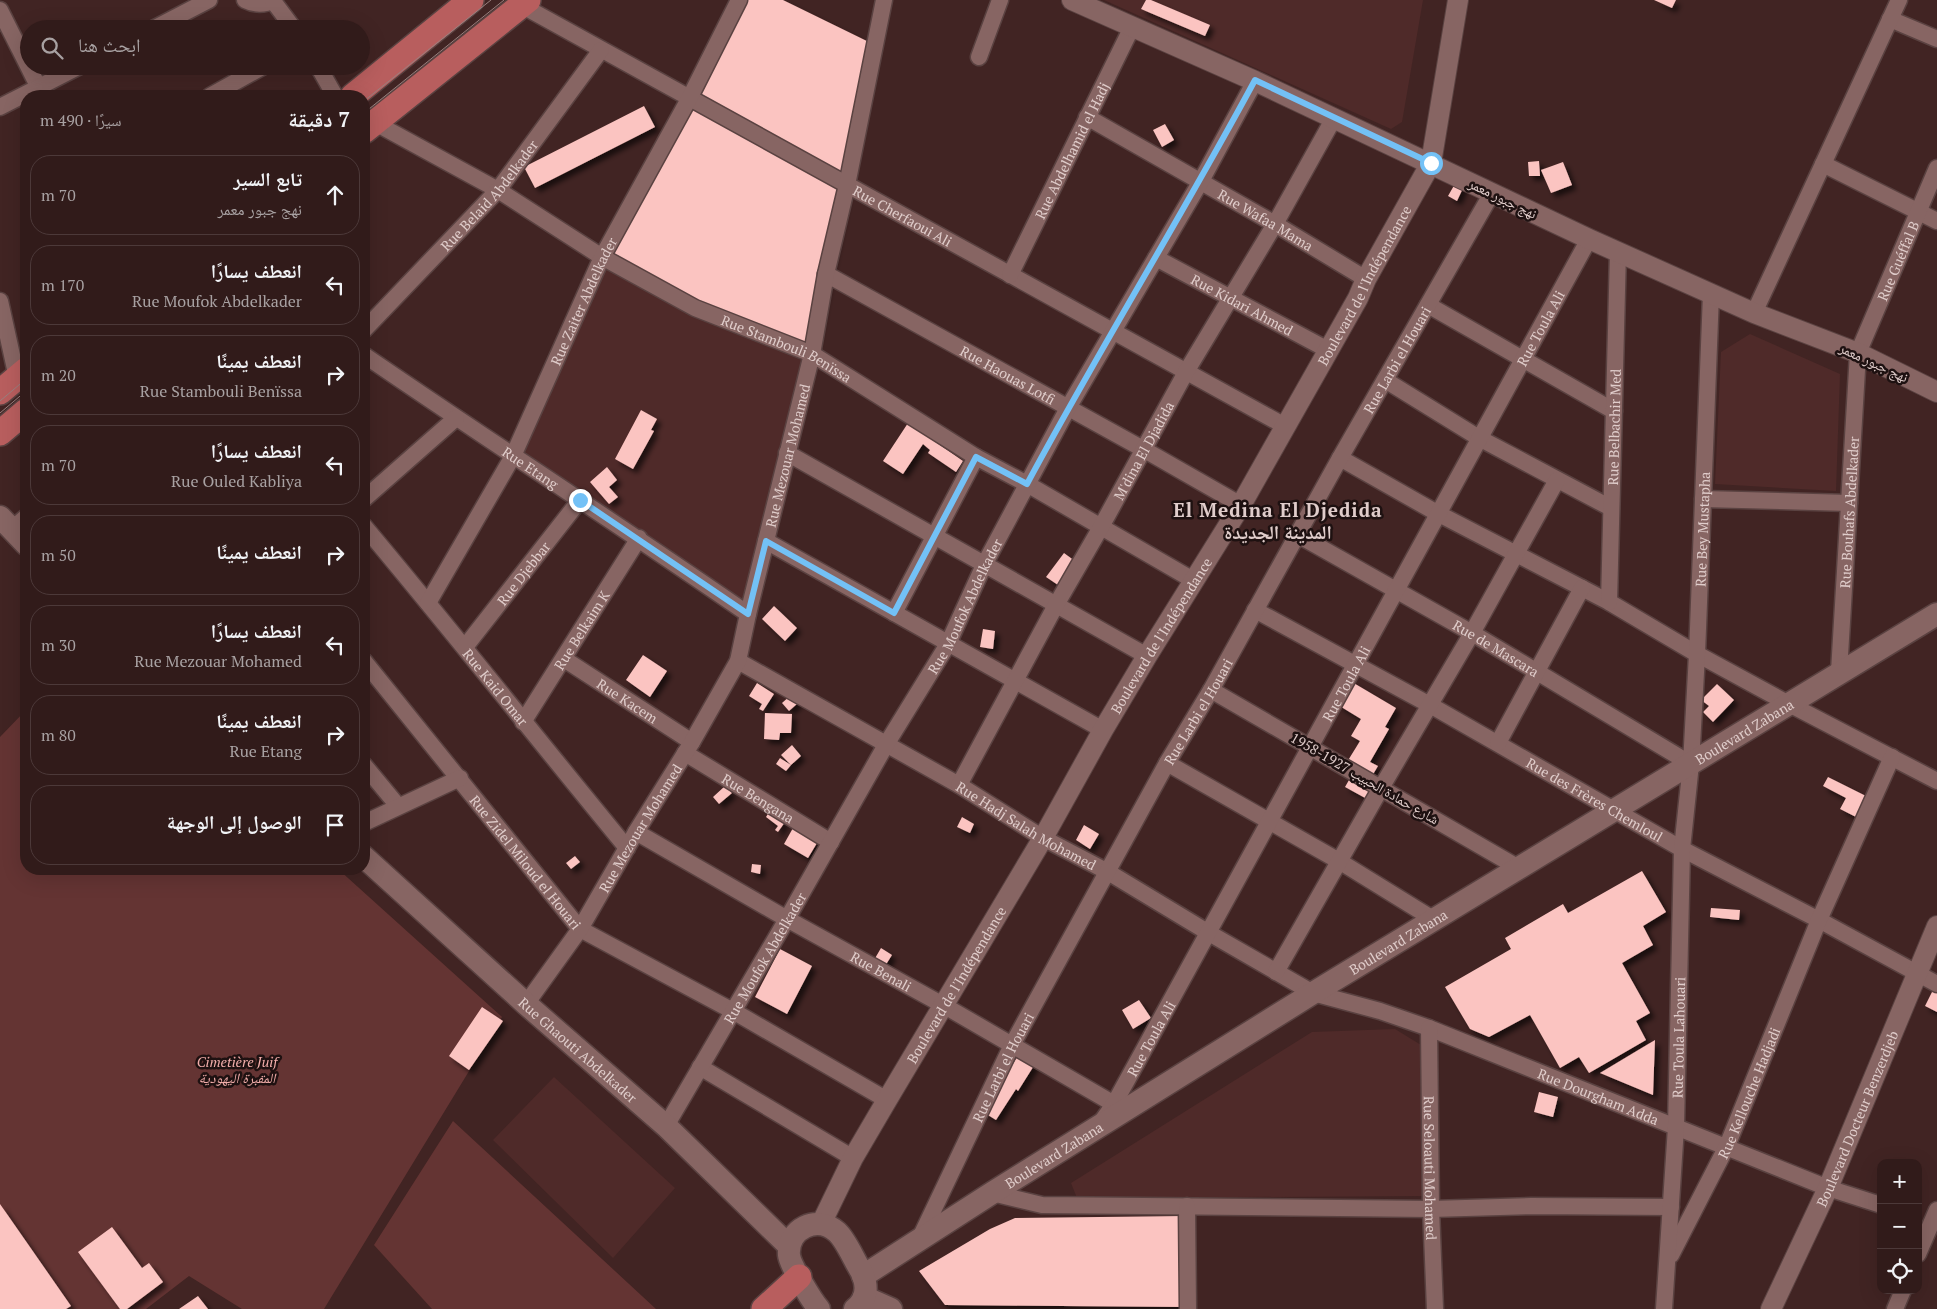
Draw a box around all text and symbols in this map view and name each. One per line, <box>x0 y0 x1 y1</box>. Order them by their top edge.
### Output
search box <box>20 20 370 75</box>
text: ابحث هنا <box>78 32 141 57</box>
icon: search <box>38 34 66 62</box>
street label: Rue Abdelhamid el Hadj <box>1030 79 1113 222</box>
text: 7 دقيقة <box>288 105 350 133</box>
text: سيرًا · 490 m <box>40 109 121 131</box>
street label: Rue Belaid Abdelkader <box>436 135 542 254</box>
route start <box>1420 152 1443 175</box>
text: تابع السير <box>233 166 302 191</box>
street label: نهج جبور معمر <box>1464 173 1540 224</box>
icon: ahead <box>321 181 349 209</box>
street label: Rue Cherfaoui Ali <box>850 181 956 250</box>
text: 70 m <box>41 184 76 206</box>
street label: Rue Wafaa Mama <box>1215 184 1317 255</box>
text: نهج جبور معمر <box>218 198 302 220</box>
street label: Boulevard de l'Indépendance <box>1313 202 1415 369</box>
street label: Rue Guéffal B <box>1872 218 1923 303</box>
street label: Rue Zaiter Abdelkader <box>545 233 621 368</box>
text: انعطف يسارًا <box>211 258 302 283</box>
street label: Rue Kidari Ahmed <box>1188 269 1297 339</box>
icon: left <box>321 271 349 299</box>
text: 170 m <box>41 274 84 296</box>
street label: Rue Toula Ali <box>1512 287 1568 369</box>
text: Rue Moufok Abdelkader <box>132 290 302 312</box>
street label: Rue Larbi el Houari <box>1358 303 1435 416</box>
street label: Rue Stambouli Benïssa <box>719 310 855 386</box>
street label: نهج جبور معمر <box>1835 337 1912 387</box>
street label: Rue Haouas Lotfi <box>957 341 1059 408</box>
text: انعطف يمينًا <box>216 348 302 373</box>
icon: right <box>321 361 349 389</box>
text: 20 m <box>41 364 76 386</box>
street label: Rue Belbachir Med <box>1603 368 1625 486</box>
text: Rue Stambouli Benïssa <box>140 380 302 402</box>
street label: Rue Mezouar Mohamed <box>760 382 814 529</box>
street label: M'dina El Djadida <box>1108 398 1178 503</box>
street label: Rue Bouhafs Abdelkader <box>1835 435 1863 589</box>
text: انعطف يسارًا <box>211 438 302 463</box>
street label: Rue Etang <box>499 442 563 493</box>
icon: left <box>321 451 349 479</box>
text: 70 m <box>41 454 76 476</box>
text: Rue Ouled Kabliya <box>171 470 302 492</box>
street label: Rue Bey Mustapha <box>1690 471 1714 587</box>
route end <box>569 489 592 512</box>
district label: El Medina El Djedida المدينة الجديدة <box>1173 497 1383 544</box>
street label: Rue Moufok Abdelkader <box>923 534 1006 677</box>
street label: Rue Djebbar <box>492 537 554 609</box>
text: انعطف يمينًا <box>216 539 302 564</box>
icon: right <box>321 541 349 569</box>
text: 50 m <box>41 544 76 566</box>
street label: Boulevard de l'Indépendance <box>1106 554 1216 717</box>
street label: Rue Belkaim K <box>549 586 614 673</box>
street label: Rue de Mascara <box>1450 615 1543 681</box>
text: انعطف يسارًا <box>211 618 302 643</box>
icon: left <box>321 631 349 659</box>
text: 30 m <box>41 634 76 656</box>
street label: Rue Toula Ali <box>1317 642 1374 725</box>
street label: Rue Kaid Omar <box>459 644 533 730</box>
text: Rue Mezouar Mohamed <box>134 650 302 672</box>
street label: Rue Larbi el Houari <box>1159 655 1236 768</box>
street label: Rue Kacem <box>594 674 662 727</box>
street label: Boulevard Zabana <box>1691 694 1797 768</box>
text: انعطف يمينًا <box>216 708 302 733</box>
icon: right <box>321 721 349 749</box>
text: 80 m <box>41 724 76 746</box>
street label: شارع حمادة الحبيب 1927-1958 <box>1287 728 1443 829</box>
text: Rue Etang <box>229 740 302 762</box>
street label: Rue des Frères Chemloul <box>1523 753 1667 846</box>
street label: Rue Mezouar Mohamed <box>594 760 686 896</box>
street label: Rue Bengana <box>719 768 798 827</box>
street label: Rue Hadj Salah Mohamed <box>953 776 1100 874</box>
street label: Rue Zidel Miloud el Houari <box>466 791 586 933</box>
text: الوصول إلى الوجهة <box>167 809 302 834</box>
icon: arrive <box>321 811 349 839</box>
street label: Rue Moufok Abdelkader <box>719 888 810 1027</box>
street label: Boulevard de l'Indépendance <box>902 902 1010 1067</box>
street label: Boulevard Zabana <box>1345 904 1451 979</box>
street label: Rue Benali <box>847 947 915 995</box>
street label: Rue Toula Lahouari <box>1667 977 1689 1098</box>
street label: Rue Ghaouti Abdelkader <box>515 993 642 1107</box>
street label: Rue Toula Ali <box>1122 997 1179 1079</box>
street label: Rue Larbi el Houari <box>967 1009 1038 1125</box>
street label: Rue Kellouche Hadjadi <box>1713 1024 1784 1162</box>
street label: Boulevard Docteur Benzerdjeb <box>1811 1027 1902 1210</box>
park label: Cimetière Juif المقبرة اليهودية <box>197 1052 280 1087</box>
street label: Rue Dourgham Adda <box>1535 1063 1662 1129</box>
street label: Rue Seloauti Mohamed <box>1420 1096 1442 1241</box>
street label: Boulevard Zabana <box>1001 1117 1106 1192</box>
map controls <box>1877 1159 1922 1294</box>
button: + <box>1877 1159 1922 1204</box>
button: − <box>1877 1204 1922 1249</box>
button: locate <box>1877 1249 1922 1294</box>

